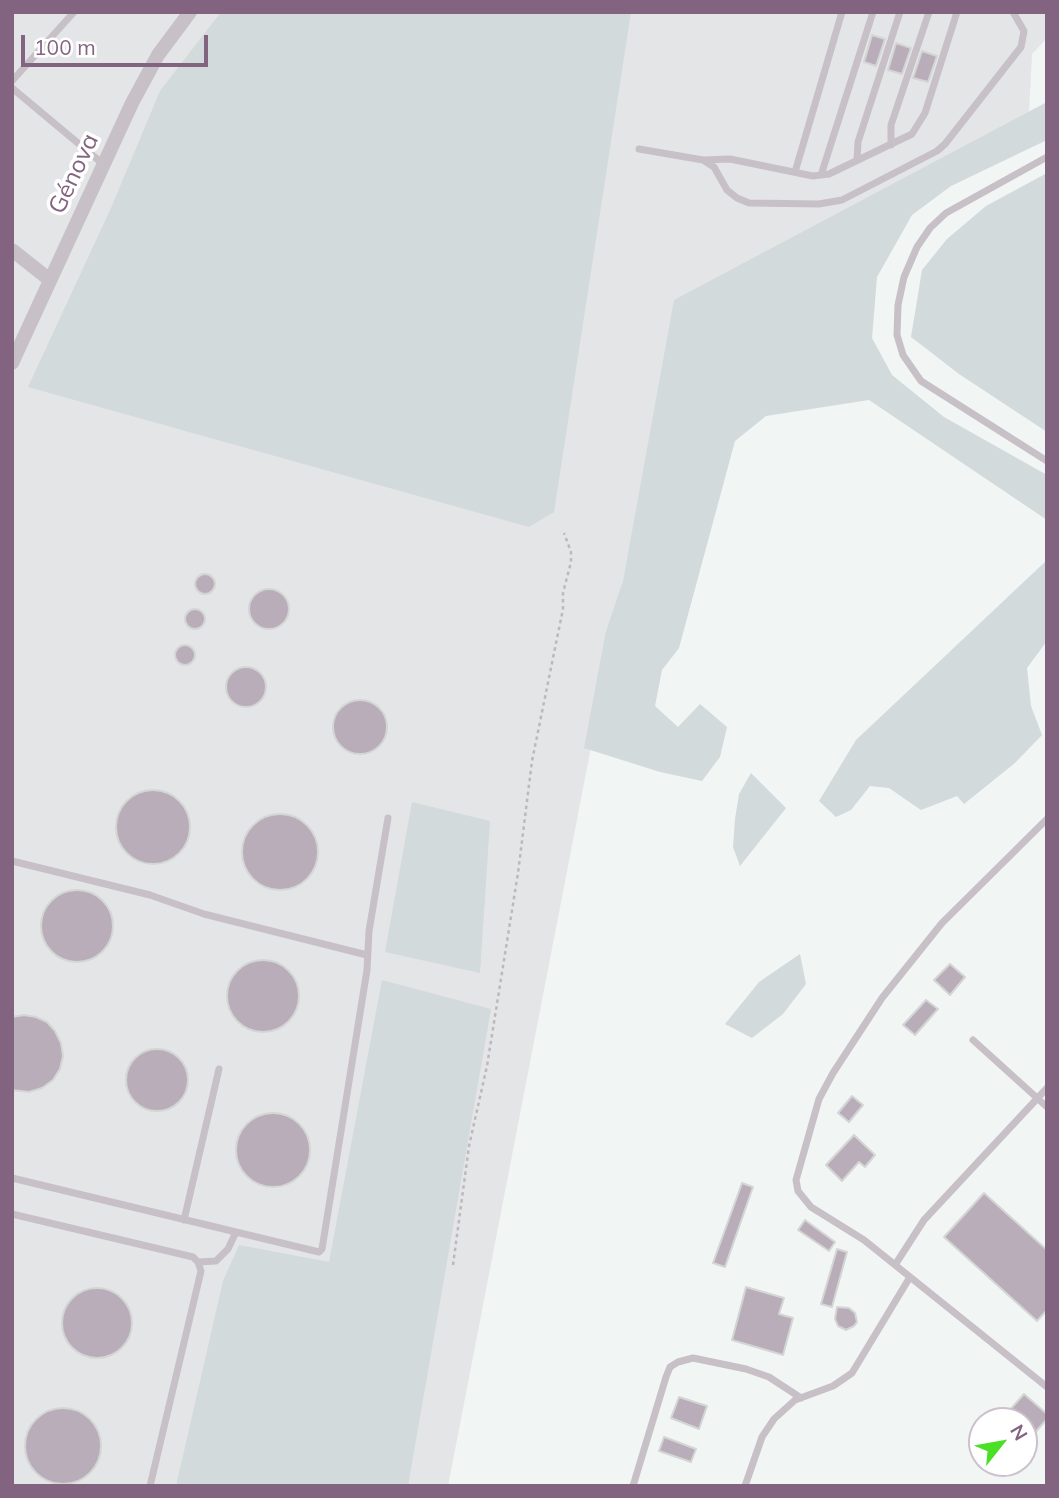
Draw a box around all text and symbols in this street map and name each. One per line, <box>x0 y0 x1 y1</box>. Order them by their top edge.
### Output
scale bar <box>24 21 212 65</box>
text: 100 m <box>34 34 96 60</box>
street label: Génova <box>43 129 105 219</box>
north arrow <box>968 1407 1038 1477</box>
text: N <box>1005 1420 1033 1445</box>

